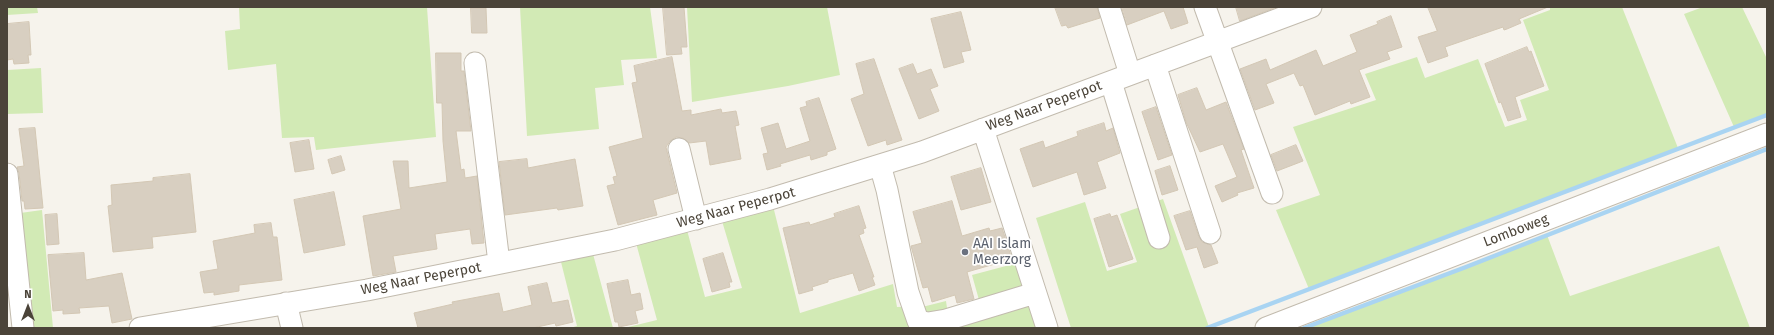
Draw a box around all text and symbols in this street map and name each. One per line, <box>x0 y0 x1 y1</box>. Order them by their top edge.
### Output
street label: Weg Naar Peperpot <box>984 77 1104 135</box>
street label: Weg Naar Peperpot <box>675 184 797 232</box>
street label: Lomboweg <box>1481 211 1551 251</box>
place label: AAI Islam Meerzorg <box>973 236 1031 268</box>
marker: AAI Islam Meerzorg <box>960 247 970 257</box>
street label: Weg Naar Peperpot <box>359 259 483 299</box>
north arrow <box>8 287 48 327</box>
text: N <box>24 288 32 301</box>

